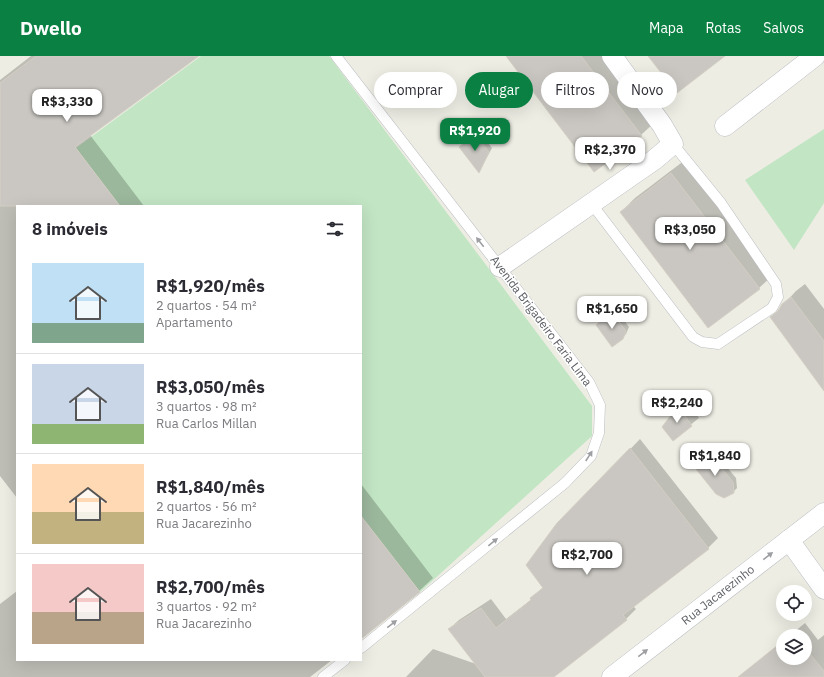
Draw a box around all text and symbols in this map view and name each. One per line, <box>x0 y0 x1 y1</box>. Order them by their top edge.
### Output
text: Dwello <box>20 16 82 40</box>
text: Mapa <box>649 19 683 37</box>
text: Rotas <box>705 19 741 37</box>
text: Salvos <box>763 19 804 37</box>
chip: Comprar <box>374 72 457 108</box>
chip: Alugar <box>465 72 533 108</box>
chip: Filtros <box>541 72 609 108</box>
chip: Novo <box>617 72 677 108</box>
pin: R$3,330 <box>30 89 104 123</box>
text: R$3,330 <box>41 93 93 110</box>
pin: R$1,920 <box>438 118 512 152</box>
text: R$1,920 <box>449 122 501 139</box>
pin: R$2,370 <box>573 137 647 171</box>
text: R$2,370 <box>584 141 636 158</box>
pin: R$3,050 <box>653 217 727 251</box>
text: 8 imóveis <box>32 218 108 240</box>
icon: filters <box>324 218 346 240</box>
text: R$3,050 <box>664 221 716 238</box>
one-way arrow <box>476 236 484 247</box>
street label: Avenida Brigadeiro Faria Lima <box>487 253 596 389</box>
text: R$1,920/mês <box>156 275 265 297</box>
icon: home <box>64 279 112 327</box>
pin: R$1,650 <box>575 296 649 330</box>
text: 2 quartos · 54 m² <box>156 297 257 314</box>
text: R$1,650 <box>586 300 638 317</box>
text: Apartamento <box>156 314 233 331</box>
text: R$3,050/mês <box>156 376 265 398</box>
icon: home <box>64 380 112 428</box>
pin: R$2,240 <box>640 390 714 424</box>
text: R$2,240 <box>651 394 703 411</box>
text: 3 quartos · 98 m² <box>156 398 257 415</box>
text: Rua Carlos Millan <box>156 415 257 432</box>
pin: R$1,840 <box>678 443 752 477</box>
text: R$1,840 <box>689 447 741 464</box>
one-way arrow <box>586 450 593 461</box>
text: R$1,840/mês <box>156 476 265 498</box>
icon: home <box>64 480 112 528</box>
text: 2 quartos · 56 m² <box>156 498 257 515</box>
text: Rua Jacarezinho <box>156 515 252 532</box>
one-way arrow <box>487 537 498 546</box>
pin: R$2,700 <box>550 542 624 576</box>
text: R$2,700 <box>561 546 613 563</box>
one-way arrow <box>763 553 773 561</box>
street label: Rua Jacarezinho <box>678 561 757 628</box>
text: R$2,700/mês <box>156 576 265 598</box>
icon: home <box>64 580 112 628</box>
map controls <box>776 585 812 665</box>
button: locate <box>776 585 812 621</box>
text: 3 quartos · 92 m² <box>156 598 257 615</box>
text: Rua Jacarezinho <box>156 615 252 632</box>
one-way arrow <box>386 619 397 628</box>
button: layers <box>776 629 812 665</box>
one-way arrow <box>638 649 649 657</box>

